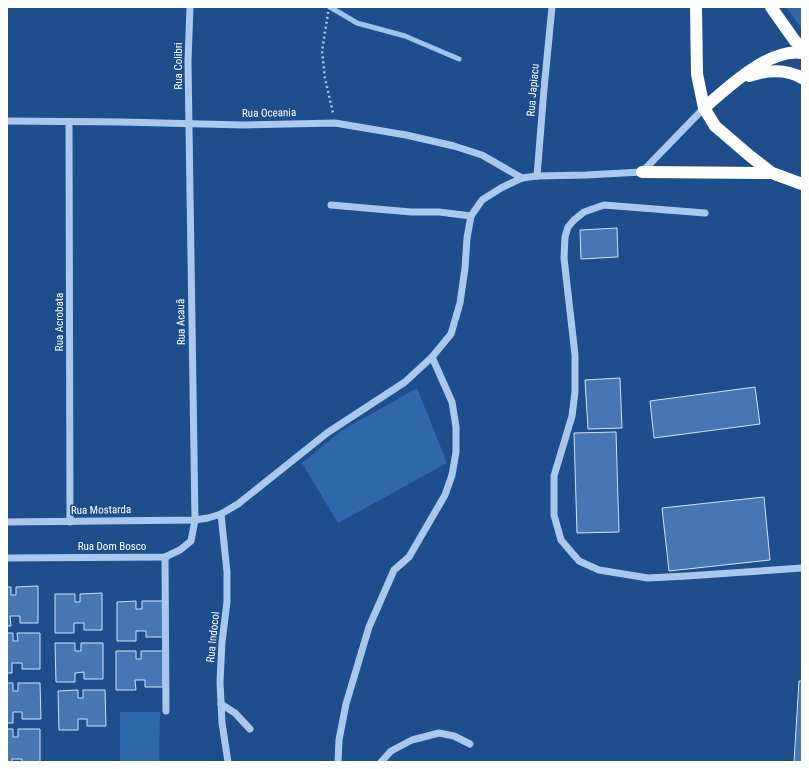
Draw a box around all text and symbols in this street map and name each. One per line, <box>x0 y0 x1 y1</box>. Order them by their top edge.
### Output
street label: Rua Colibri <box>172 42 185 90</box>
street label: Rua Japiacu <box>524 63 542 117</box>
street label: Rua Oceania <box>242 106 296 120</box>
street label: Rua Acrobata <box>53 293 66 351</box>
street label: Rua Acauã <box>174 299 188 345</box>
street label: Rua Mostarda <box>71 503 131 517</box>
street label: Rua Dom Bosco <box>78 540 147 553</box>
street label: Rua Indocol <box>204 611 222 663</box>

